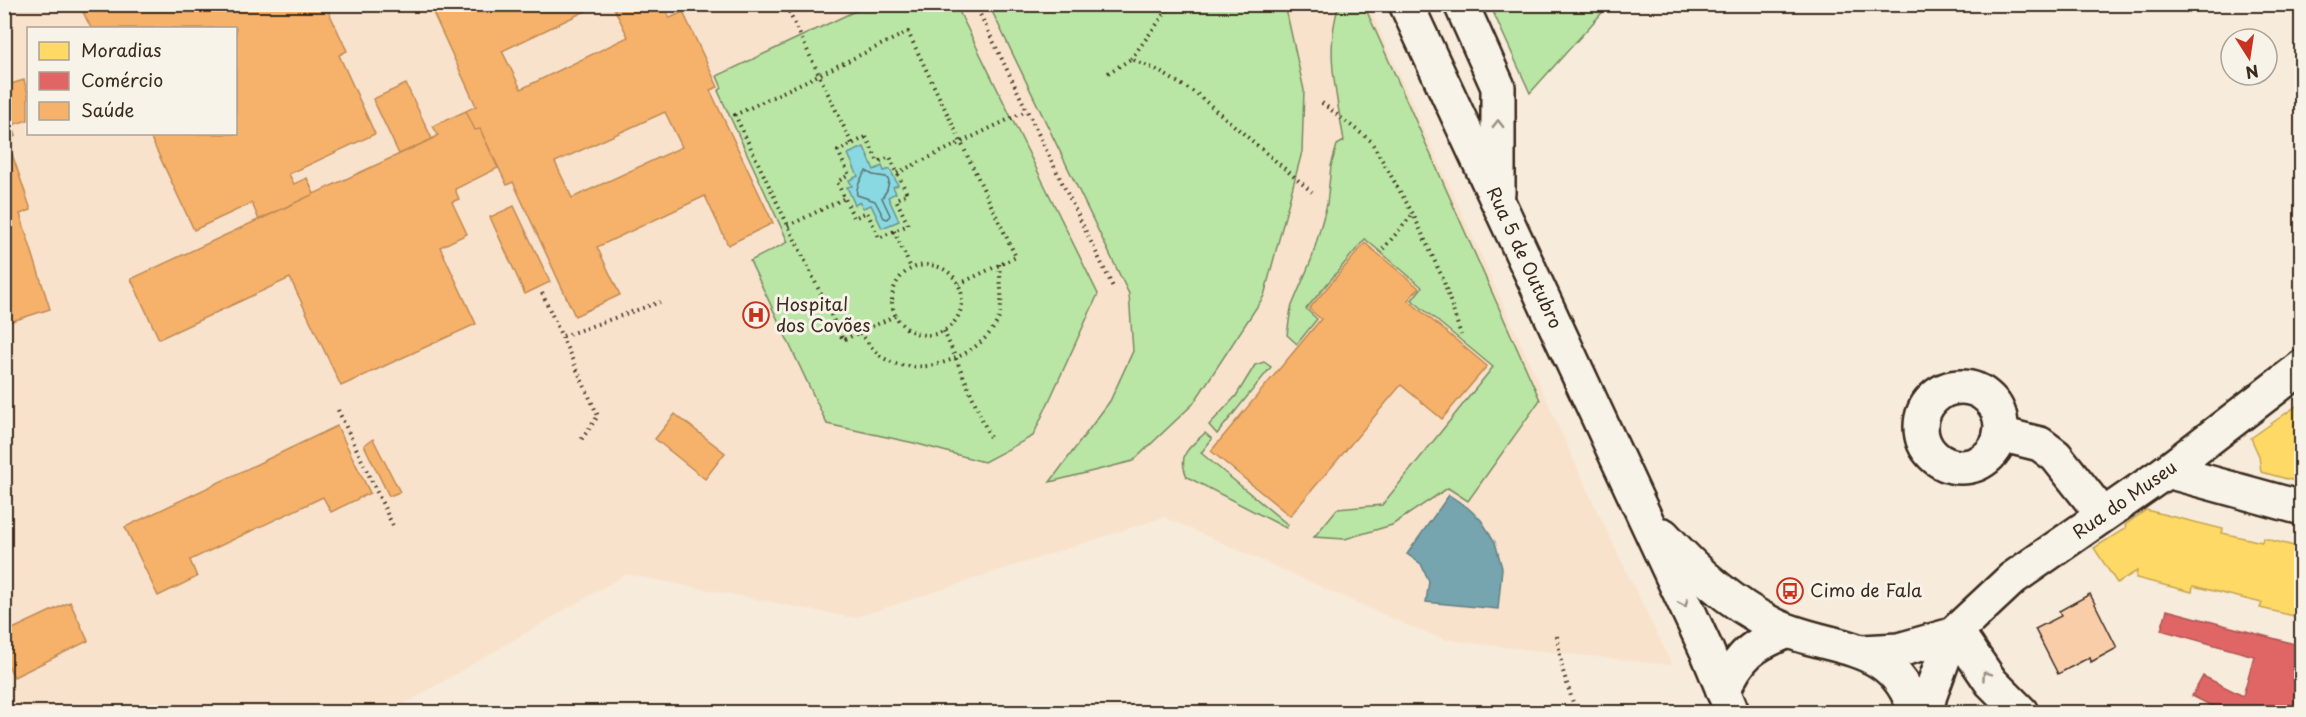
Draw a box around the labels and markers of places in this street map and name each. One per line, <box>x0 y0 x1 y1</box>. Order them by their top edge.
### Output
place label: Hospital dos Covões <box>776 290 870 338</box>
hospital icon: Hospital dos Covões <box>741 300 771 330</box>
bus stop icon: Cimo de Fala <box>1775 576 1805 606</box>
place label: Cimo de Fala <box>1810 576 1922 603</box>

